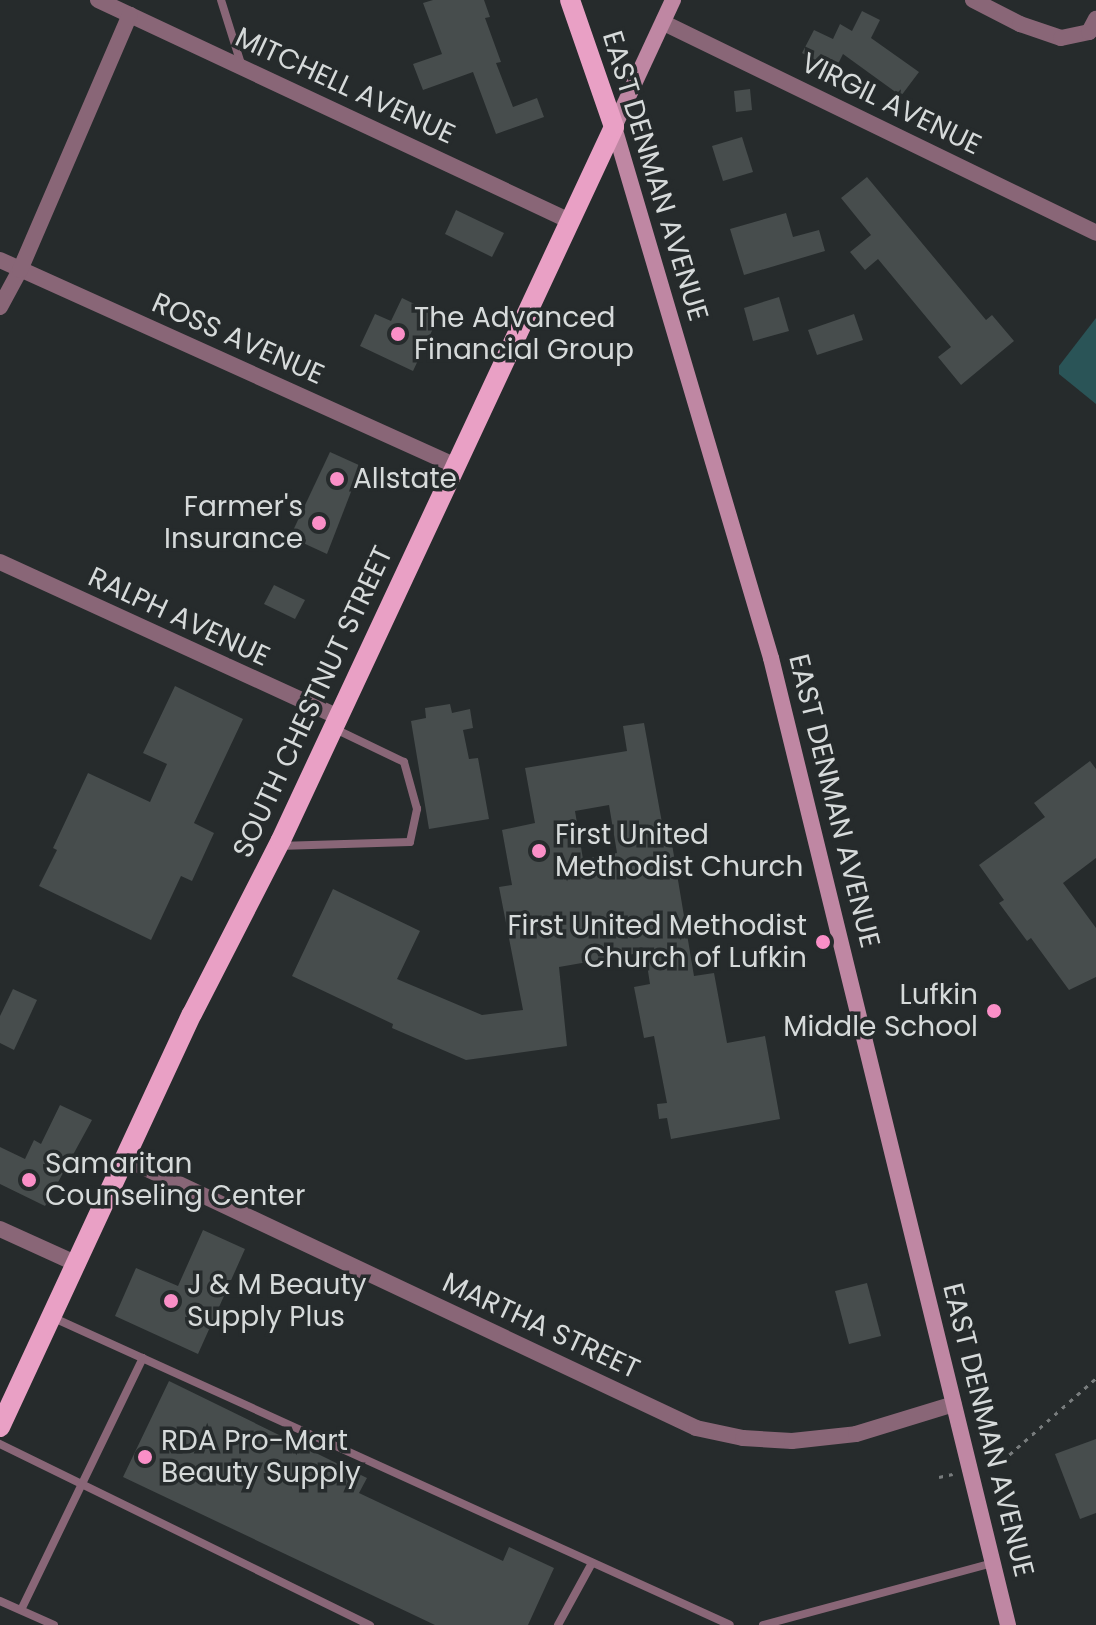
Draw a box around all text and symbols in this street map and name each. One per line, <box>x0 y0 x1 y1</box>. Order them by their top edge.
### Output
street label: MITCHELL AVENUE <box>230 20 460 152</box>
street label: EAST DENMAN AVENUE <box>595 27 715 325</box>
street label: VIRGIL AVENUE <box>795 46 987 162</box>
street label: ROSS AVENUE <box>147 286 329 392</box>
place label: The Advanced Financial Group <box>414 301 634 367</box>
marker: The Advanced Financial Group <box>389 325 407 343</box>
place label: Allstate <box>353 462 457 496</box>
marker: Allstate <box>328 470 346 488</box>
place label: Farmer's Insurance <box>164 490 303 556</box>
marker: Farmer's Insurance <box>310 514 328 532</box>
street label: SOUTH CHESTNUT STREET <box>226 541 400 863</box>
street label: RALPH AVENUE <box>83 560 275 674</box>
street label: EAST DENMAN AVENUE <box>781 651 887 951</box>
place label: First United Methodist Church <box>555 818 803 884</box>
marker: First United Methodist Church <box>530 842 548 860</box>
place label: First United Methodist Church of Lufkin <box>507 909 807 975</box>
marker: First United Methodist Church of Lufkin <box>814 933 832 951</box>
place label: Lufkin Middle School <box>783 978 978 1044</box>
marker: Lufkin Middle School <box>985 1002 1003 1020</box>
place label: Samaritan Counseling Center <box>45 1147 305 1213</box>
marker: Samaritan Counseling Center <box>20 1171 38 1189</box>
street label: MARTHA STREET <box>437 1266 645 1386</box>
place label: J & M Beauty Supply Plus <box>187 1268 366 1334</box>
street label: EAST DENMAN AVENUE <box>935 1280 1041 1580</box>
marker: J & M Beauty Supply Plus <box>162 1292 180 1310</box>
place label: RDA Pro-Mart Beauty Supply <box>161 1424 361 1490</box>
marker: RDA Pro-Mart Beauty Supply <box>136 1448 154 1466</box>

